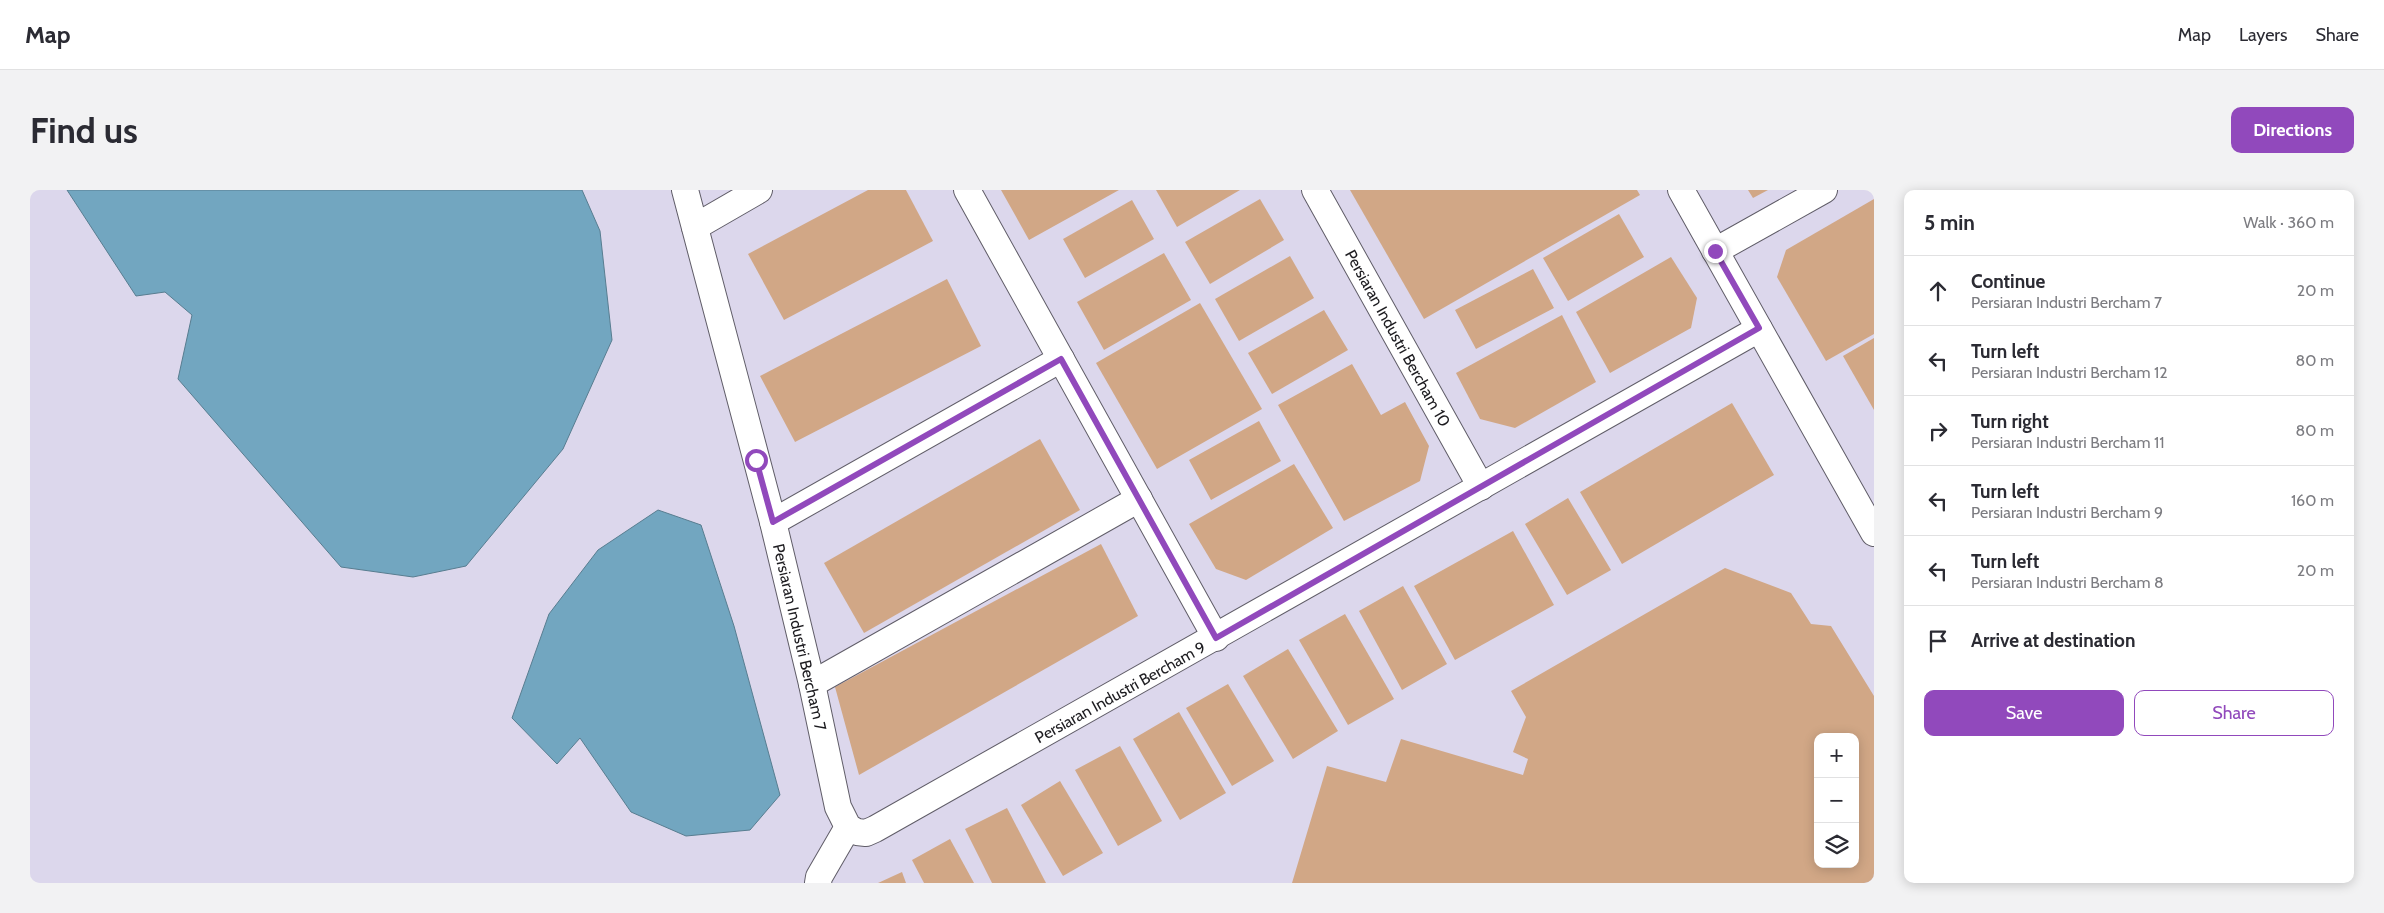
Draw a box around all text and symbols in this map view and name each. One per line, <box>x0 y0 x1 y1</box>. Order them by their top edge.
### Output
text: Map <box>25 20 71 49</box>
text: Map <box>2178 24 2211 46</box>
text: Layers <box>2239 24 2288 46</box>
text: Share <box>2316 24 2359 46</box>
button: Directions <box>2231 107 2354 153</box>
text: Find us <box>30 109 138 152</box>
text: 5 min <box>1924 210 1975 235</box>
text: Walk · 360 m <box>2243 213 2334 232</box>
route end <box>1704 240 1727 263</box>
street label: Persiaran Industri Bercham 10 <box>1341 246 1454 430</box>
text: Continue <box>1971 270 2045 293</box>
icon: ahead <box>1924 277 1952 305</box>
text: 20 m <box>2297 281 2334 300</box>
text: Persiaran Industri Bercham 7 <box>1971 293 2162 312</box>
text: Turn left <box>1971 340 2039 363</box>
icon: left <box>1924 347 1952 375</box>
text: 80 m <box>2296 351 2334 370</box>
text: Persiaran Industri Bercham 12 <box>1971 363 2168 382</box>
text: Turn right <box>1971 410 2049 433</box>
icon: right <box>1924 417 1952 445</box>
text: 80 m <box>2296 421 2334 440</box>
text: Persiaran Industri Bercham 11 <box>1971 433 2165 452</box>
route start <box>745 449 768 472</box>
text: Turn left <box>1971 480 2039 503</box>
icon: left <box>1924 487 1952 515</box>
text: 160 m <box>2291 491 2334 510</box>
text: Persiaran Industri Bercham 9 <box>1971 503 2163 522</box>
street label: Persiaran Industri Bercham 7 <box>769 542 830 732</box>
text: Turn left <box>1971 550 2039 573</box>
icon: left <box>1924 557 1952 585</box>
text: 20 m <box>2297 561 2334 580</box>
text: Persiaran Industri Bercham 8 <box>1971 573 2164 592</box>
icon: arrive <box>1924 627 1952 655</box>
text: Arrive at destination <box>1971 629 2135 652</box>
street label: Persiaran Industri Bercham 9 <box>1032 638 1209 747</box>
button: Save <box>1924 690 2124 736</box>
button: Share <box>2134 690 2334 736</box>
map controls <box>1814 733 1859 868</box>
button: + <box>1814 733 1859 778</box>
button: − <box>1814 778 1859 823</box>
button: layers <box>1814 823 1859 868</box>

